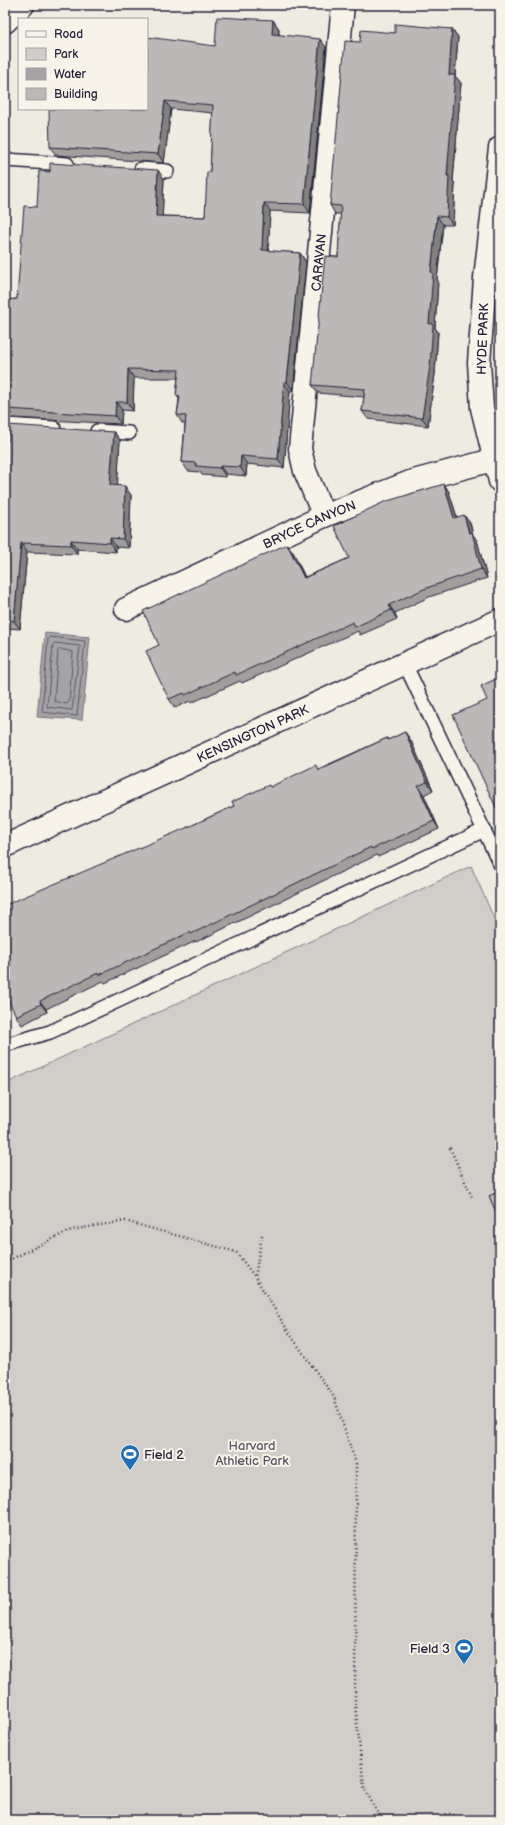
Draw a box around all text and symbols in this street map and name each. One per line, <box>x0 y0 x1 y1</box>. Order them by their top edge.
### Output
legend <box>18 18 148 110</box>
text: Road <box>54 27 83 42</box>
text: Park <box>54 47 78 62</box>
text: Water <box>54 67 86 82</box>
text: Building <box>54 87 98 102</box>
street label: CARAVAN <box>308 233 330 292</box>
street label: HYDE PARK <box>474 302 492 375</box>
street label: BRYCE CANYON <box>261 497 358 553</box>
street label: KENSINGTON PARK <box>195 701 312 766</box>
park label: Harvard Athletic Park <box>215 1438 289 1469</box>
sports icon: Field 2 <box>119 1443 141 1471</box>
place label: Field 2 <box>144 1447 184 1463</box>
sports icon: Field 3 <box>453 1637 475 1665</box>
place label: Field 3 <box>410 1641 450 1657</box>

